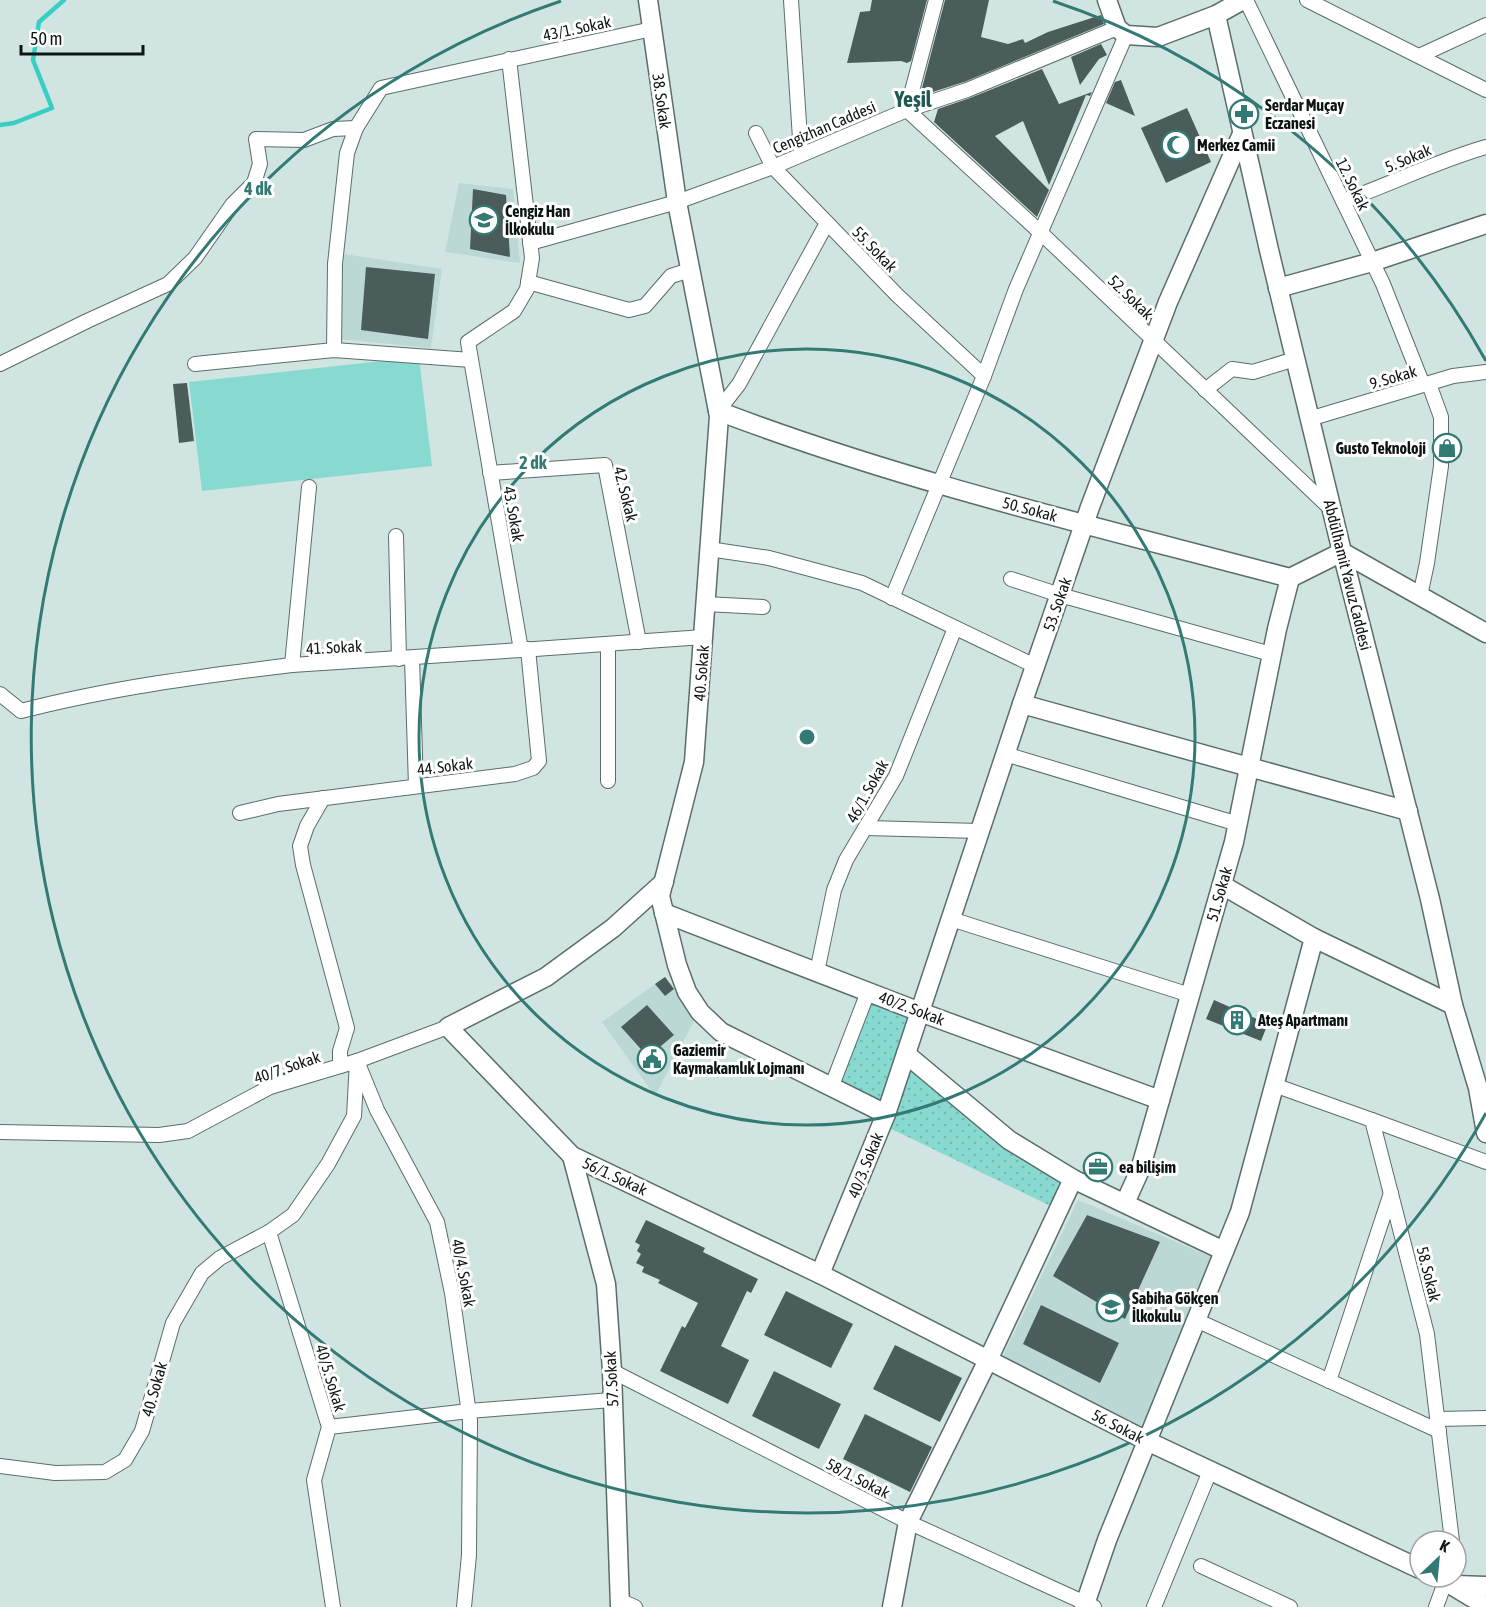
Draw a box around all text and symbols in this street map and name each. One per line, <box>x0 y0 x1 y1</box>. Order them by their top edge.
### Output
street label: 43/1. Sokak <box>541 12 613 44</box>
scale bar <box>21 18 142 56</box>
text: 50 m <box>30 28 62 49</box>
street label: 38. Sokak <box>649 72 675 130</box>
district label: Yeşil <box>893 86 933 112</box>
place label: Serdar Muçay Eczanesi <box>1265 96 1344 132</box>
street label: Cengizhan Caddesi <box>770 97 879 158</box>
pharmacy icon: Serdar Muçay Eczanesi <box>1228 98 1260 130</box>
mosque icon: Merkez Camii <box>1160 129 1192 161</box>
place label: Merkez Camii <box>1197 136 1275 154</box>
street label: 5. Sokak <box>1382 140 1434 176</box>
street label: 12. Sokak <box>1333 155 1373 213</box>
text: 4 dk <box>243 178 273 199</box>
place label: Cengiz Han İlkokulu <box>505 202 570 238</box>
school or university icon: Cengiz Han İlkokulu <box>468 204 500 236</box>
street label: 55. Sokak <box>849 223 901 275</box>
street label: 52. Sokak <box>1105 271 1157 323</box>
street label: 9. Sokak <box>1367 362 1419 392</box>
shop icon: Gusto Teknoloji <box>1431 432 1463 464</box>
place label: Gusto Teknoloji <box>1335 439 1426 457</box>
text: 2 dk <box>519 452 548 473</box>
street label: 42. Sokak <box>611 465 641 523</box>
street label: 43. Sokak <box>500 485 528 543</box>
street label: 50. Sokak <box>1001 493 1059 525</box>
street label: Abdülhamit Yavuz Caddesi <box>1321 498 1375 652</box>
street label: 53. Sokak <box>1039 575 1075 633</box>
street label: 41. Sokak <box>306 637 362 657</box>
street label: 40. Sokak <box>690 645 712 701</box>
centre of rings <box>797 727 817 747</box>
street label: 44. Sokak <box>416 754 474 778</box>
street label: 46/1. Sokak <box>842 757 892 825</box>
street label: 51. Sokak <box>1203 865 1235 923</box>
street label: 40/2. Sokak <box>877 987 947 1029</box>
building icon: Ateş Apartmanı <box>1221 1004 1253 1036</box>
place label: Ateş Apartmanı <box>1257 1011 1348 1029</box>
place label: Gaziemir Kaymakamlık Lojmanı <box>673 1041 805 1077</box>
public building icon: Gaziemir Kaymakamlık Lojmanı <box>636 1043 668 1075</box>
street label: 40/7. Sokak <box>252 1047 322 1087</box>
street label: 40/3. Sokak <box>844 1130 886 1200</box>
office icon: ea bilişim <box>1082 1151 1114 1183</box>
street label: 56/1. Sokak <box>580 1153 650 1199</box>
place label: ea bilişim <box>1119 1158 1176 1176</box>
street label: 40/4. Sokak <box>449 1238 479 1308</box>
street label: 58. Sokak <box>1414 1245 1444 1303</box>
place label: Sabiha Gökçen İlkokulu <box>1132 1289 1219 1325</box>
school or university icon: Sabiha Gökçen İlkokulu <box>1095 1291 1127 1323</box>
street label: 40/5. Sokak <box>312 1342 350 1414</box>
street label: 57. Sokak <box>601 1351 621 1407</box>
street label: 40. Sokak <box>138 1360 170 1418</box>
street label: 56. Sokak <box>1089 1405 1147 1447</box>
street label: 58/1. Sokak <box>823 1454 893 1502</box>
north arrow <box>1408 1529 1468 1589</box>
text: K <box>1437 1536 1452 1555</box>

